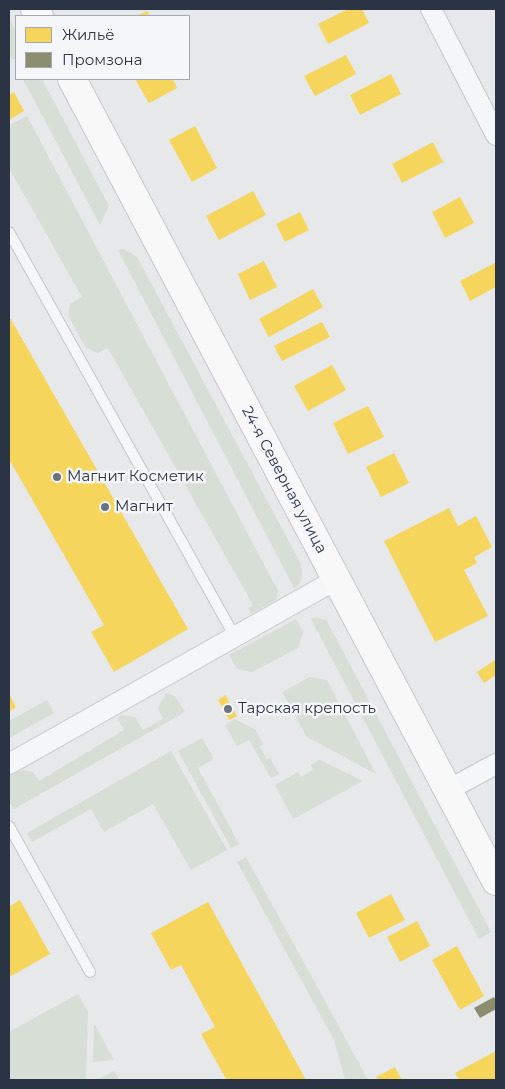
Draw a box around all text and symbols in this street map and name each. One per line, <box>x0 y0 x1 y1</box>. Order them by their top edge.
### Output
legend <box>15 15 190 80</box>
text: Жильё <box>62 25 115 44</box>
text: Промзона <box>62 50 142 69</box>
street label: 24-я Северная улица <box>238 403 330 557</box>
place label: Магнит Косметик <box>67 468 204 486</box>
marker: Магнит Косметик <box>51 471 63 483</box>
place label: Магнит <box>115 498 173 516</box>
marker: Магнит <box>99 501 111 513</box>
place label: Тарская крепость <box>238 700 376 718</box>
marker: Тарская крепость <box>222 703 234 715</box>

